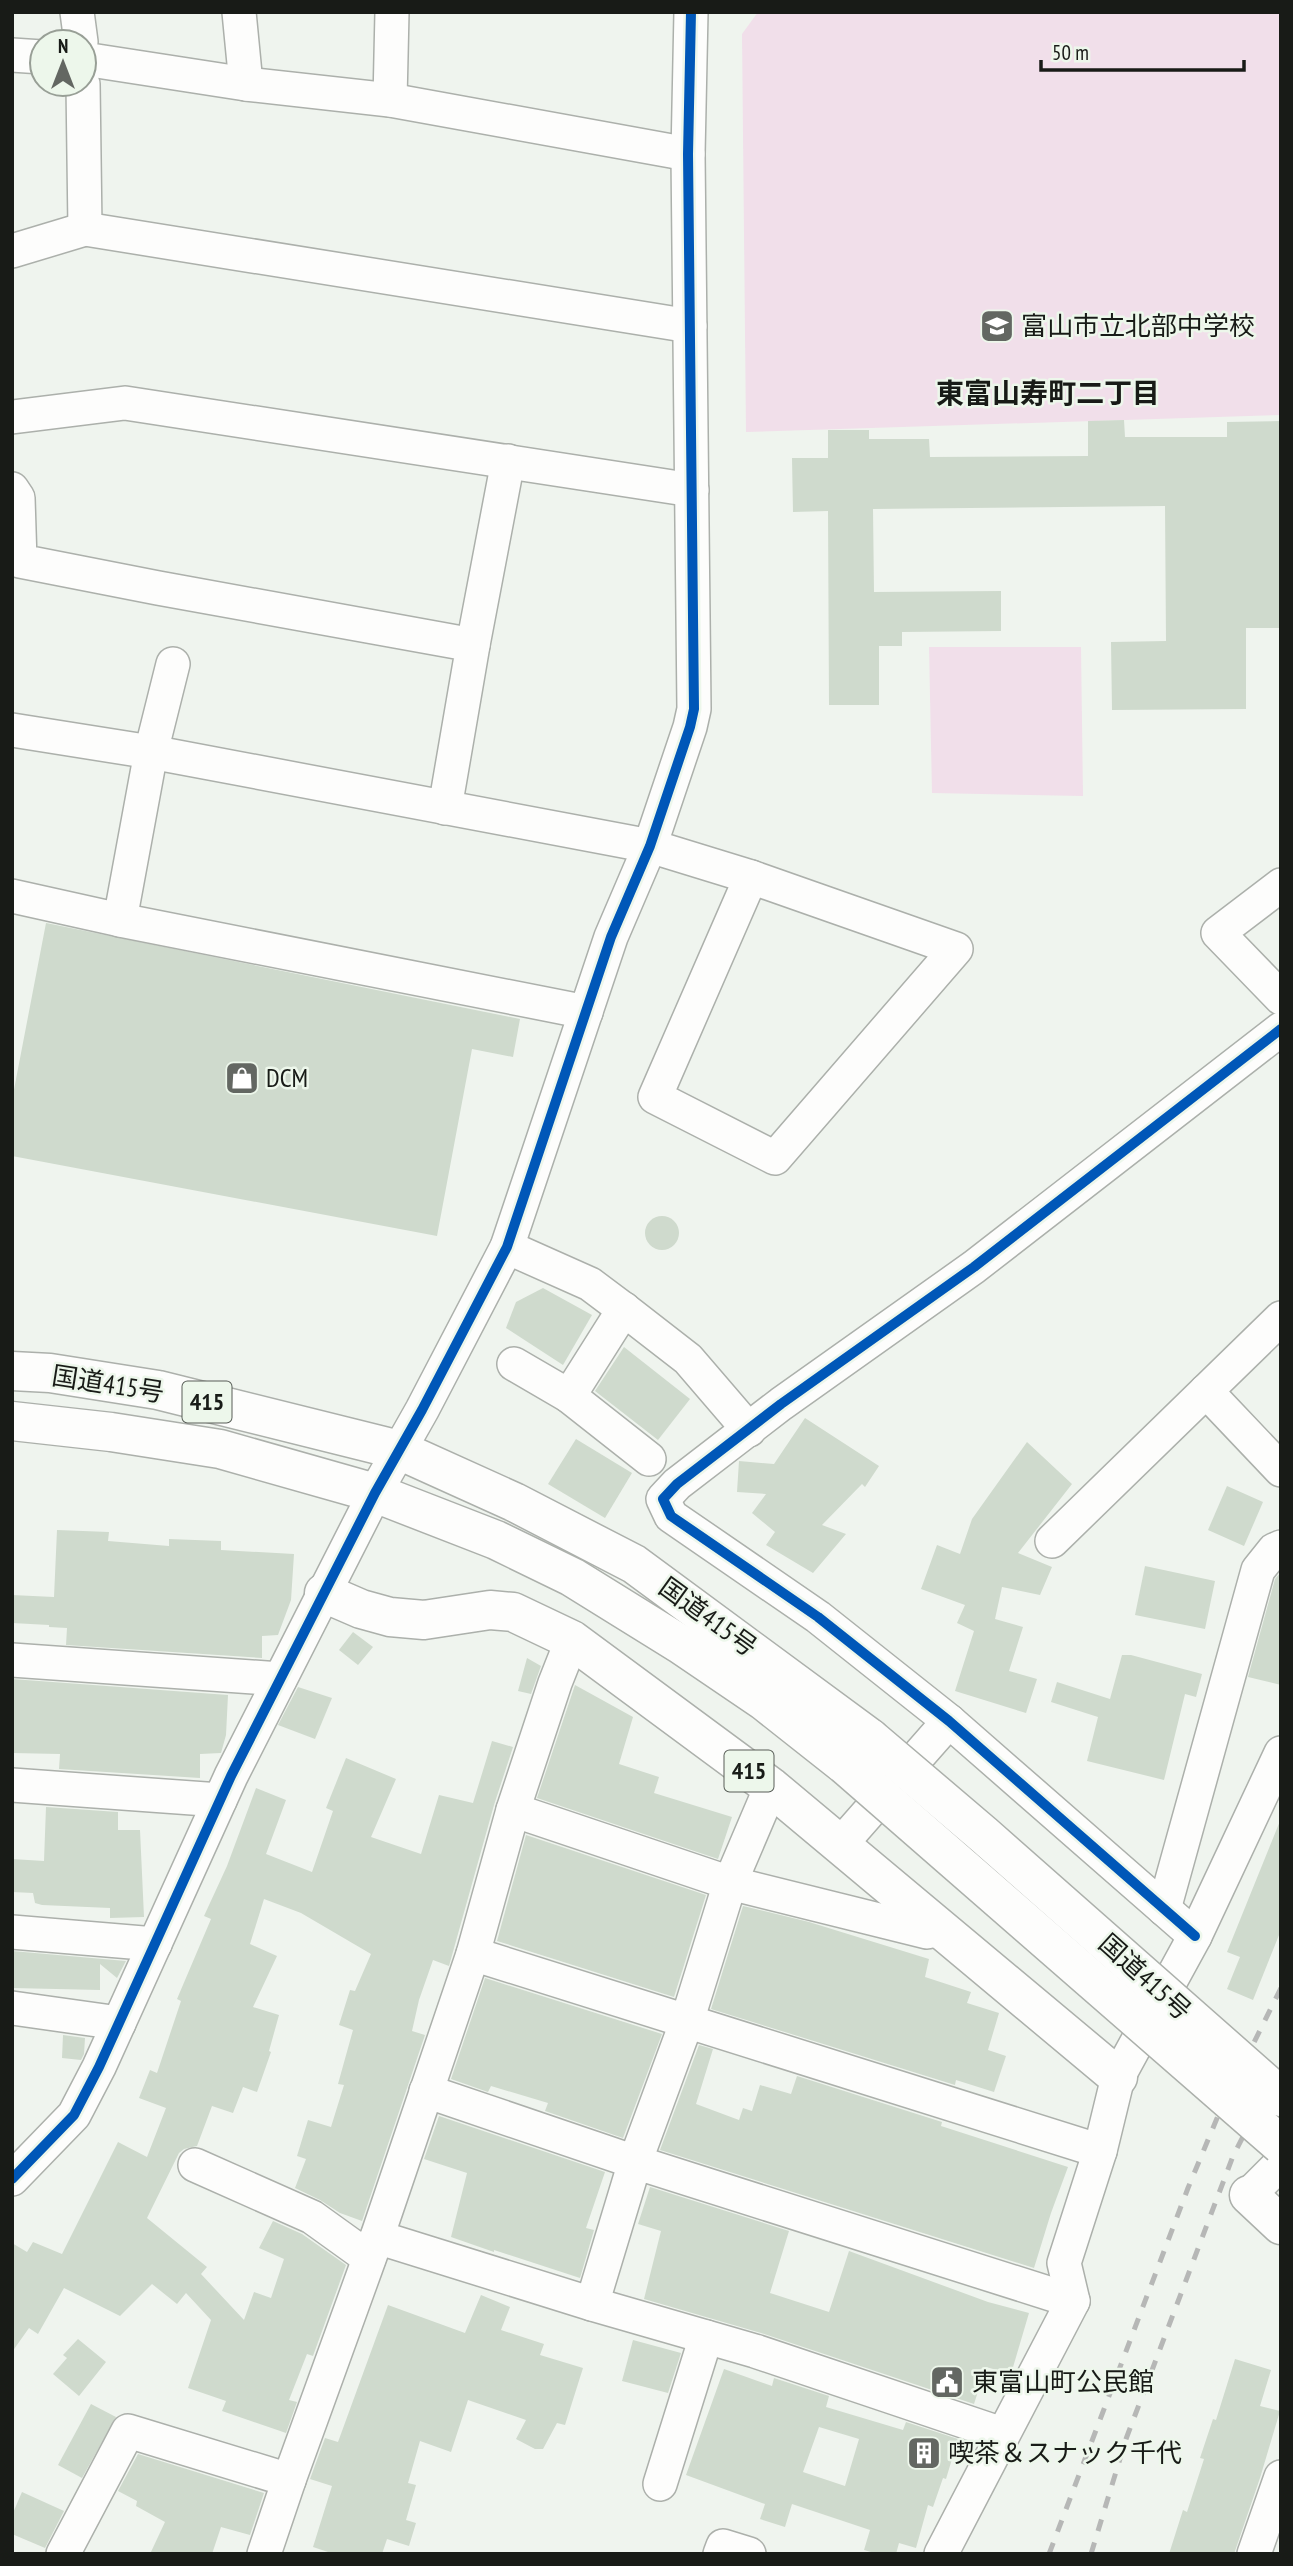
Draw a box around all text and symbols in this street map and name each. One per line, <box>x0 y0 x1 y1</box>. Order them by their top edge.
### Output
north arrow <box>28 28 98 98</box>
scale bar <box>1041 28 1244 72</box>
text: N <box>58 34 68 58</box>
text: 50 m <box>1052 39 1089 66</box>
school or university icon: 富山市立北部中学校 <box>978 307 1016 345</box>
place label: 富山市立北部中学校 <box>1021 309 1255 342</box>
district label: 東富山寿町二丁目 <box>936 374 1160 411</box>
shop icon: DCM <box>223 1059 261 1097</box>
place label: DCM <box>266 1061 308 1094</box>
street label: 国道415号 <box>50 1358 167 1409</box>
road number: 415 <box>182 1382 232 1422</box>
street label: 国道415号 <box>653 1570 764 1663</box>
road number: 415 <box>724 1750 774 1792</box>
street label: 国道415号 <box>1092 1927 1198 2027</box>
public building icon: 東富山町公民館 <box>928 2363 966 2401</box>
place label: 東富山町公民館 <box>972 2365 1154 2398</box>
building icon: 喫茶＆スナック千代 <box>905 2434 943 2472</box>
place label: 喫茶＆スナック千代 <box>948 2436 1182 2469</box>

